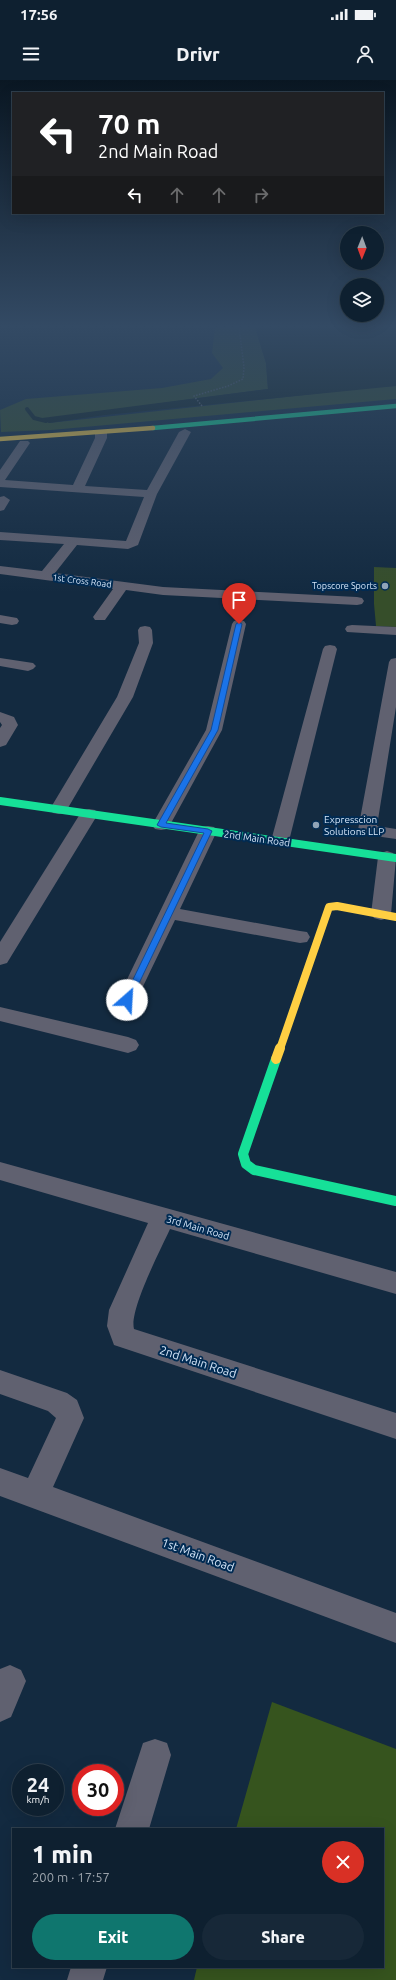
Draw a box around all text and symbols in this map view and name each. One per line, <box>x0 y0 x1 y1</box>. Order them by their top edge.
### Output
text: 17:56 <box>20 6 58 23</box>
icon: menu <box>20 43 42 65</box>
icon: person <box>354 43 376 65</box>
text: Drivr <box>176 44 220 64</box>
icon: left <box>32 108 84 160</box>
text: 70 m <box>98 108 160 139</box>
text: 2nd Main Road <box>98 141 218 161</box>
icon: left <box>124 184 146 206</box>
icon: ahead <box>166 184 188 206</box>
icon: ahead <box>208 184 230 206</box>
icon: right <box>250 184 272 206</box>
north arrow <box>340 226 384 270</box>
map controls <box>340 226 384 322</box>
button: layers <box>340 278 384 322</box>
street label: 1st Cross Road <box>52 572 112 590</box>
place label: Topscore Sports <box>312 581 377 591</box>
marker: Topscore Sports <box>380 581 390 591</box>
pin <box>222 583 256 624</box>
icon: arrive <box>228 589 250 611</box>
place label: Expresscion Solutions LLP <box>324 814 384 837</box>
marker: Expresscion Solutions LLP <box>311 820 321 830</box>
street label: 2nd Main Road <box>223 828 291 849</box>
position arrow <box>106 979 148 1021</box>
street label: 3rd Main Road <box>165 1213 231 1242</box>
street label: 2nd Main Road <box>158 1343 238 1380</box>
street label: 1st Main Road <box>160 1535 236 1574</box>
speed limit sign: 30 <box>72 1764 124 1816</box>
text: 24 <box>27 1773 49 1796</box>
text: km/h <box>26 1794 50 1805</box>
text: 1 min <box>32 1841 93 1868</box>
button: close <box>322 1841 364 1883</box>
text: 200 m · 17:57 <box>32 1870 110 1884</box>
button: Exit <box>32 1914 194 1960</box>
button: Share <box>202 1914 364 1960</box>

